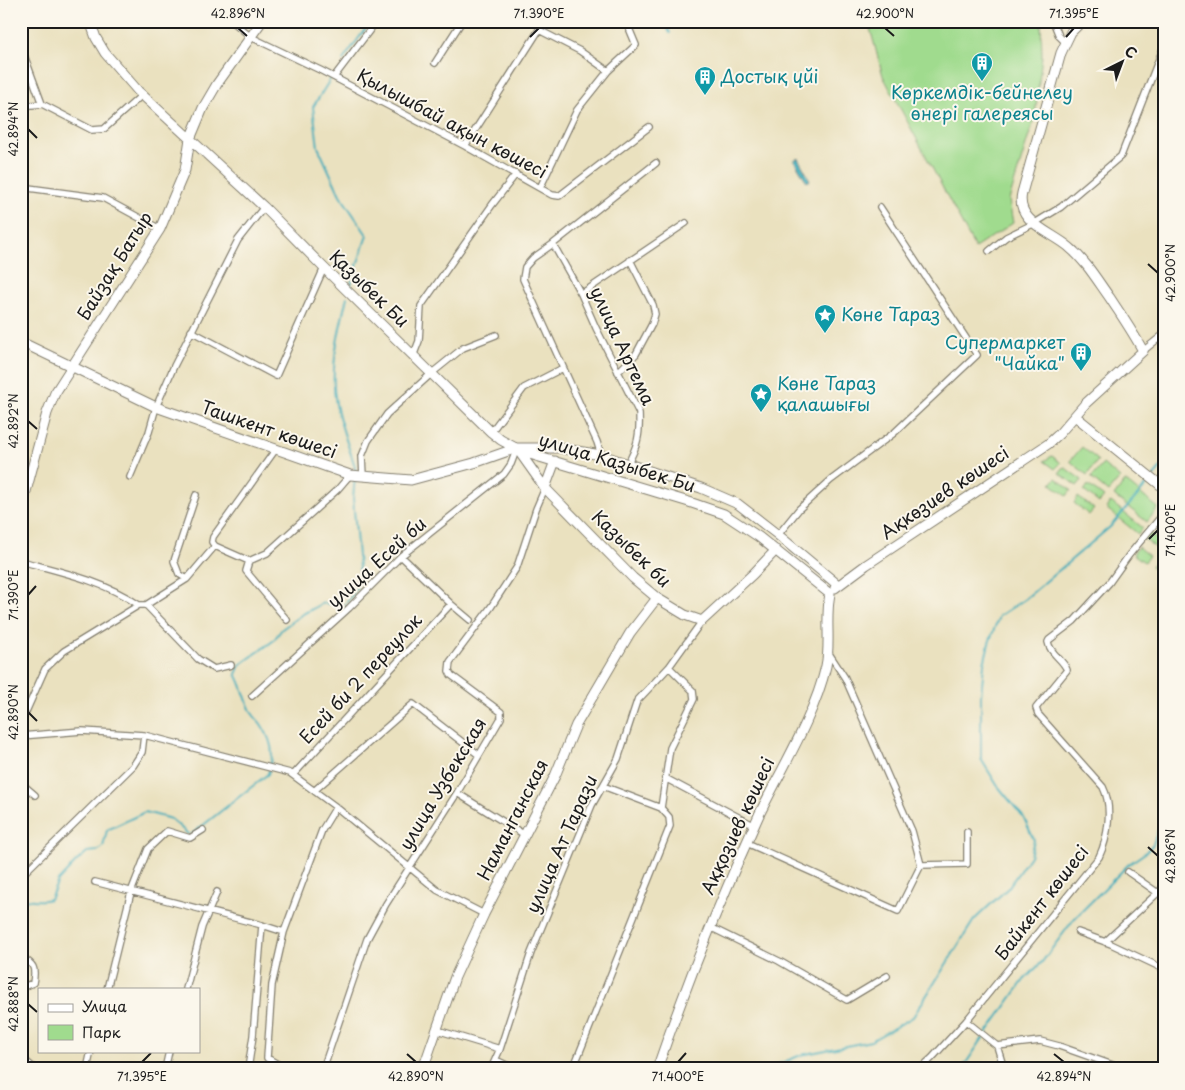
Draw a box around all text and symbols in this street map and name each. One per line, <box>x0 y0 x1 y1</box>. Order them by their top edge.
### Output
text: 42.896°N <box>211 4 265 22</box>
text: 71.390°E <box>513 4 565 22</box>
text: 42.900°N <box>856 4 914 22</box>
text: 71.395°E <box>1049 4 1099 22</box>
north arrow <box>1098 38 1148 88</box>
text: С <box>1120 41 1142 63</box>
building icon: Көркемдік-бейнелеу өнері галереясы <box>970 51 994 82</box>
street label: Қылышбай ақын көшесі <box>353 61 553 184</box>
place label: Достық үйі <box>720 62 819 89</box>
building icon: Достық үйі <box>693 65 717 96</box>
place label: Көркемдік-бейнелеу өнері галереясы <box>891 78 1073 126</box>
text: 42.894°N <box>4 101 22 157</box>
street label: Байзақ Батыр <box>69 206 158 325</box>
street label: Қазыбек Би <box>324 243 416 333</box>
text: 42.900°N <box>1161 244 1179 302</box>
street label: улица Артема <box>584 282 663 409</box>
place label: Көне Тараз <box>841 300 940 327</box>
place icon: Көне Тараз <box>813 303 837 334</box>
place label: Супермаркет "Чайка" <box>945 328 1065 376</box>
building icon: Супермаркет "Чайка" <box>1069 341 1093 372</box>
place label: Көне Тараз қалашығы <box>777 369 876 417</box>
place icon: Көне Тараз қалашығы <box>749 382 773 413</box>
text: 42.892°N <box>4 393 22 449</box>
street label: Ташкент көшесі <box>198 393 341 464</box>
street label: улица Казыбек Би <box>536 425 699 498</box>
street label: Ақкөзиев көшесі <box>874 439 1014 545</box>
street label: Казыбек би <box>586 503 678 593</box>
text: 71.400°E <box>1161 504 1179 556</box>
street label: улица Есей би <box>320 510 432 614</box>
text: 71.390°E <box>4 569 22 621</box>
street label: Есей би 2 переулок <box>292 607 428 749</box>
text: 42.890°N <box>4 684 22 740</box>
street label: улица Узбекская <box>391 712 492 855</box>
street label: Аққозиев көшесі <box>693 752 780 899</box>
street label: Наманганская <box>469 754 554 885</box>
street label: улица Ат Тарази <box>518 770 603 917</box>
text: 42.896°N <box>1161 829 1179 883</box>
street label: Байкент көшесі <box>987 839 1094 965</box>
text: 42.888°N <box>4 976 22 1032</box>
legend <box>38 988 200 1052</box>
text: Улица <box>82 994 127 1017</box>
text: Парк <box>82 1020 121 1043</box>
text: 71.395°E <box>117 1067 167 1085</box>
text: 42.890°N <box>388 1067 444 1085</box>
text: 71.400°E <box>652 1067 704 1085</box>
text: 42.894°N <box>1036 1067 1092 1085</box>

